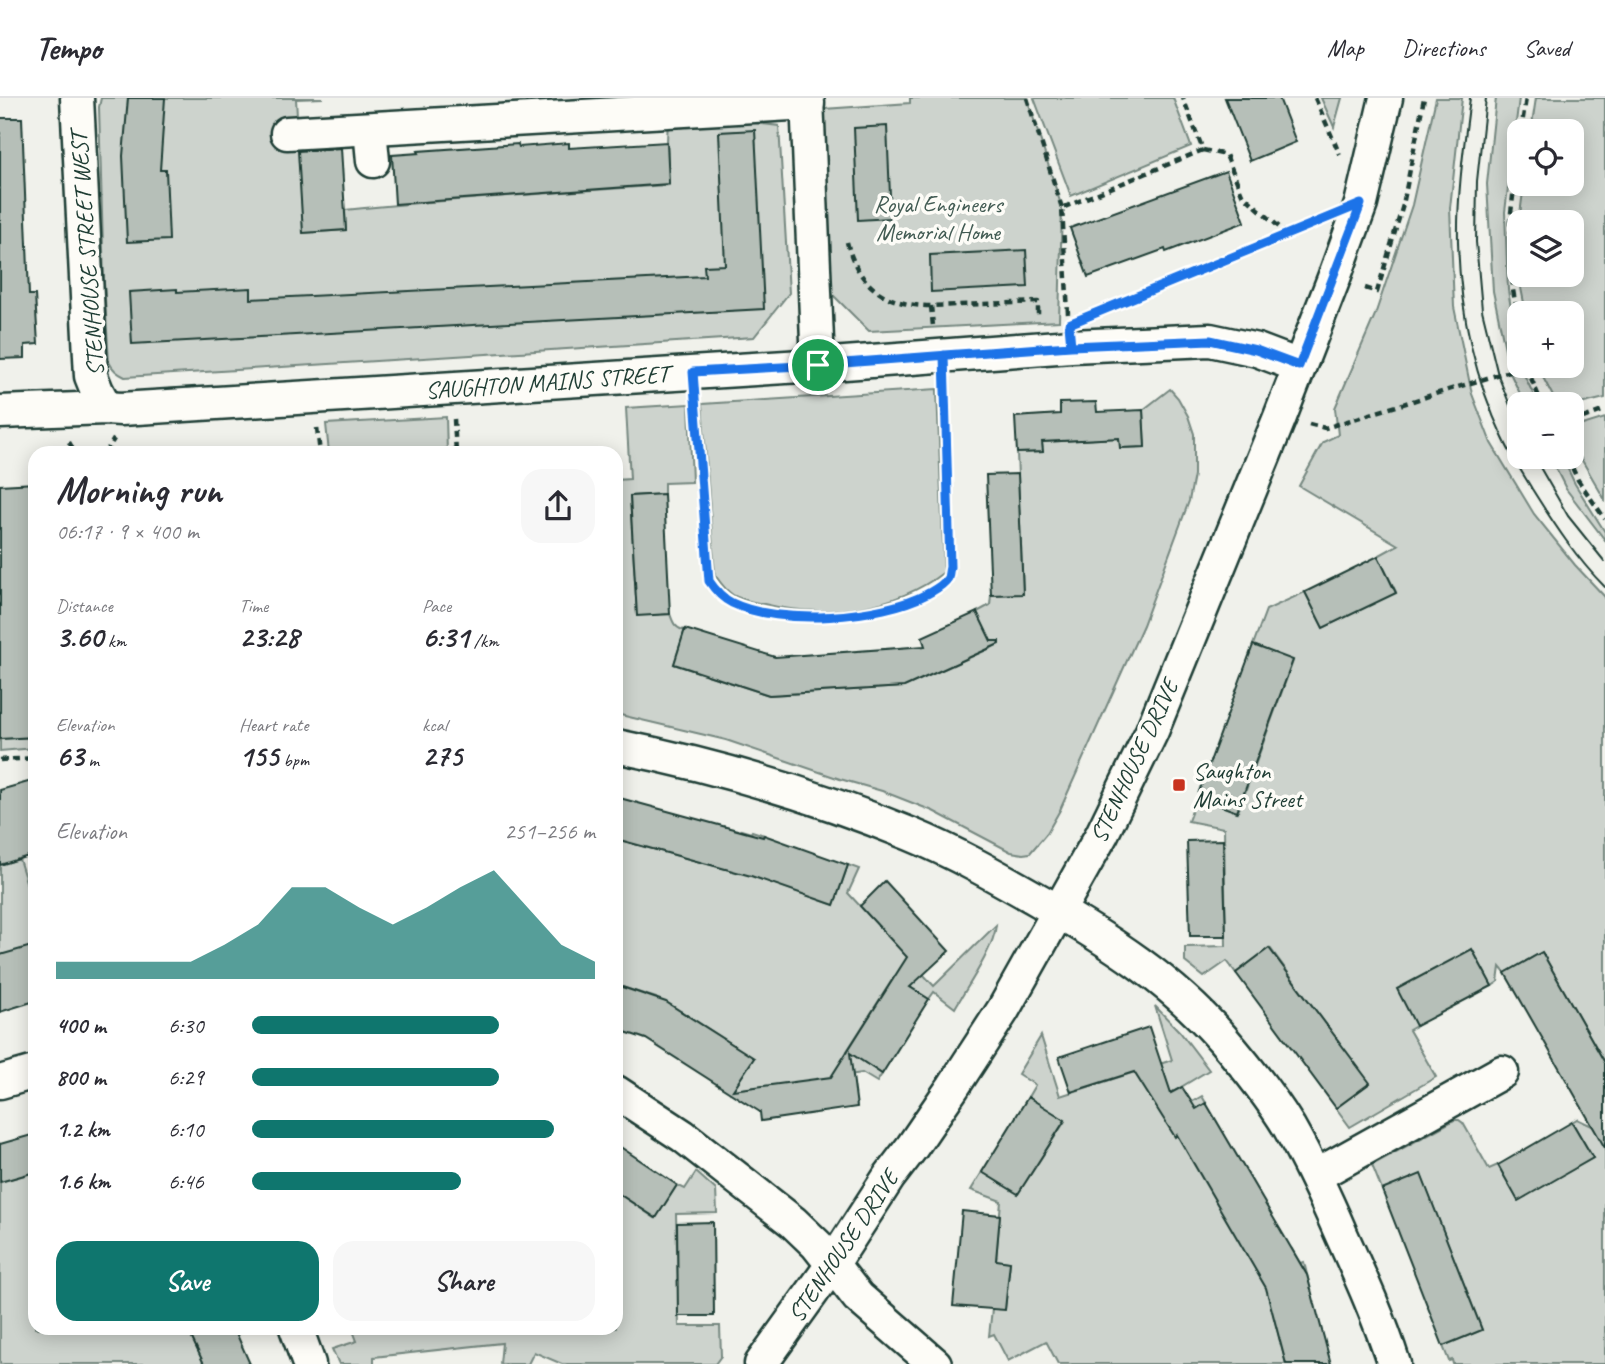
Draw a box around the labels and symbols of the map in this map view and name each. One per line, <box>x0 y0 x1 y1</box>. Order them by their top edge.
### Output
street label: STENHOUSE STREET WEST <box>63 125 110 377</box>
park label: Royal Engineers Memorial Home <box>874 189 1005 247</box>
pin <box>788 335 848 395</box>
street label: SAUGHTON MAINS STREET <box>424 358 676 405</box>
street label: STENHOUSE DRIVE <box>1083 672 1186 847</box>
place label: Saughton Mains Street <box>1193 756 1304 814</box>
marker: Saughton Mains Street <box>1171 777 1187 793</box>
street label: STENHOUSE DRIVE <box>781 1162 906 1328</box>

